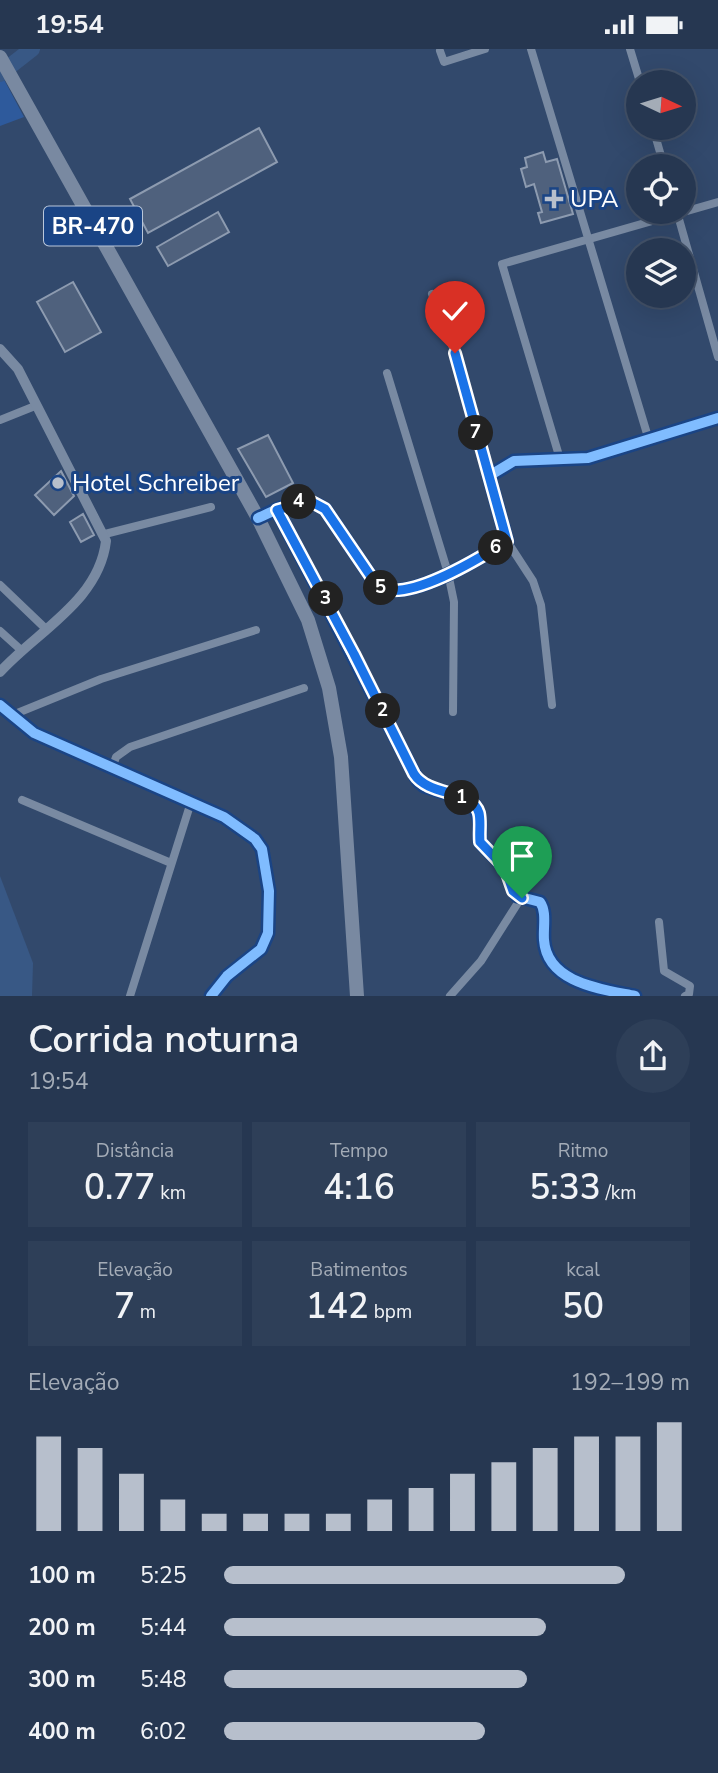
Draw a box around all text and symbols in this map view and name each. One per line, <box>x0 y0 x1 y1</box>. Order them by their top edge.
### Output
text: 19:54 <box>35 7 104 42</box>
north arrow <box>626 70 696 140</box>
map controls <box>626 70 696 308</box>
button: locate <box>626 154 696 224</box>
place label: UPA <box>570 183 619 215</box>
marker: UPA <box>544 189 564 209</box>
road number: BR-470 <box>44 207 142 245</box>
button: layers <box>626 238 696 308</box>
pin <box>425 281 485 353</box>
icon: check <box>436 292 474 330</box>
pin: 7 <box>458 415 494 451</box>
text: 7 <box>470 419 481 445</box>
place label: Hotel Schreiber <box>72 467 240 499</box>
marker: Hotel Schreiber <box>50 475 66 491</box>
pin: 4 <box>282 484 316 519</box>
text: 4 <box>293 488 304 514</box>
pin: 6 <box>478 531 514 565</box>
text: 6 <box>490 534 501 560</box>
pin: 5 <box>364 571 398 605</box>
text: 5 <box>375 574 386 600</box>
pin: 3 <box>308 581 344 617</box>
text: 3 <box>320 585 331 611</box>
pin: 2 <box>366 693 400 729</box>
text: 2 <box>377 697 388 723</box>
pin: 1 <box>444 781 480 815</box>
text: 1 <box>456 784 467 810</box>
pin <box>492 826 552 898</box>
icon: arrive <box>503 837 541 875</box>
text: Corrida noturna <box>28 1014 299 1065</box>
button: share <box>616 1019 690 1093</box>
text: 19:54 <box>28 1066 88 1097</box>
text: Distância <box>96 1138 174 1164</box>
text: Tempo <box>330 1138 388 1164</box>
text: Ritmo <box>558 1138 608 1164</box>
text: 0.77 <box>84 1164 155 1211</box>
text: 4:16 <box>323 1164 395 1211</box>
text: 5:33 <box>529 1164 601 1211</box>
text: km <box>155 1180 186 1206</box>
text: /km <box>601 1180 637 1206</box>
text: Elevação <box>97 1257 173 1283</box>
text: Batimentos <box>310 1257 408 1283</box>
text: kcal <box>566 1257 600 1283</box>
text: 7 <box>114 1283 135 1330</box>
text: 142 <box>306 1283 369 1330</box>
text: 50 <box>562 1283 604 1330</box>
text: m <box>135 1299 156 1325</box>
text: bpm <box>369 1299 412 1325</box>
text: Elevação <box>28 1367 120 1398</box>
text: 192–199 m <box>570 1367 690 1398</box>
text: 100 m <box>28 1560 96 1591</box>
text: 5:25 <box>140 1560 187 1591</box>
text: 200 m <box>28 1612 96 1643</box>
text: 5:44 <box>140 1612 187 1643</box>
text: 300 m <box>28 1664 96 1695</box>
text: 5:48 <box>140 1664 187 1695</box>
text: 400 m <box>28 1716 96 1747</box>
text: 6:02 <box>140 1716 187 1747</box>

